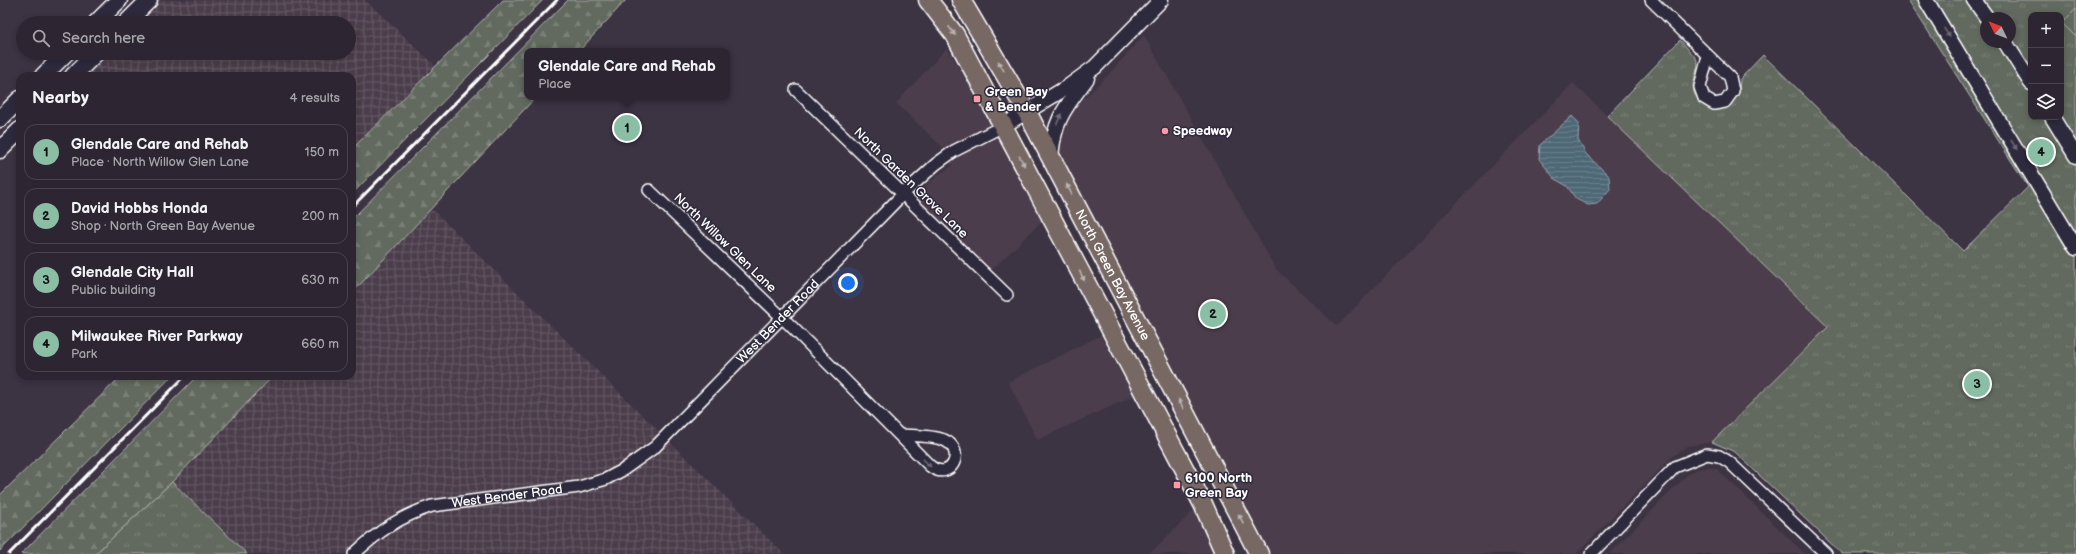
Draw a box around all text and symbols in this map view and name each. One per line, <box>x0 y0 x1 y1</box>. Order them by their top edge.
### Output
north arrow <box>1980 12 2016 48</box>
map controls <box>2028 12 2064 120</box>
button: + <box>2028 12 2064 48</box>
search box <box>16 16 356 60</box>
one-way arrow <box>948 26 956 36</box>
icon: search <box>30 27 52 49</box>
one-way arrow <box>1943 28 1951 38</box>
text: Search here <box>62 29 145 48</box>
popup <box>524 48 730 100</box>
button: − <box>2028 48 2064 84</box>
text: Glendale Care and Rehab <box>538 57 716 76</box>
one-way arrow <box>997 60 1004 72</box>
text: Place <box>538 76 571 92</box>
place label: Green Bay & Bender <box>985 84 1048 115</box>
button: layers <box>2028 84 2064 120</box>
text: Nearby <box>32 88 89 108</box>
text: 4 results <box>290 90 340 106</box>
marker: Green Bay & Bender <box>972 94 982 104</box>
pin: 1 <box>614 113 640 143</box>
one-way arrow <box>1056 113 1062 125</box>
place label: Speedway <box>1173 123 1232 139</box>
street label: North Garden Grove Lane <box>851 124 972 242</box>
marker: Speedway <box>1160 126 1170 136</box>
text: Glendale Care and Rehab <box>71 135 248 154</box>
pin: 4 <box>2028 137 2054 167</box>
one-way arrow <box>2010 140 2018 150</box>
text: 1 <box>43 144 49 160</box>
text: 150 m <box>305 144 339 160</box>
text: Place · North Willow Glen Lane <box>71 154 249 170</box>
one-way arrow <box>1018 155 1025 167</box>
one-way arrow <box>1066 184 1072 195</box>
street label: North Willow Glen Lane <box>670 190 780 296</box>
text: David Hobbs Honda <box>71 199 208 218</box>
street label: North Green Bay Avenue <box>1072 207 1154 343</box>
text: 2 <box>42 208 50 224</box>
text: 200 m <box>302 208 339 224</box>
text: Shop · North Green Bay Avenue <box>71 218 255 234</box>
text: Glendale City Hall <box>71 263 194 282</box>
one-way arrow <box>1079 270 1085 282</box>
text: 3 <box>42 272 50 288</box>
text: 630 m <box>301 272 339 288</box>
your location <box>838 273 858 293</box>
street label: West Bender Road <box>733 276 823 367</box>
text: Public building <box>71 282 156 298</box>
pin: 2 <box>1200 299 1226 329</box>
text: Milwaukee River Parkway <box>71 327 243 346</box>
text: 4 <box>42 336 50 352</box>
text: 660 m <box>301 336 339 352</box>
text: Park <box>71 346 97 362</box>
pin: 3 <box>1964 369 1990 399</box>
one-way arrow <box>1178 398 1184 410</box>
one-way arrow <box>922 458 932 468</box>
place label: 6100 North Green Bay <box>1185 470 1252 501</box>
marker: 6100 North Green Bay <box>1172 480 1182 490</box>
street label: West Bender Road <box>451 481 563 511</box>
one-way arrow <box>1238 514 1244 525</box>

